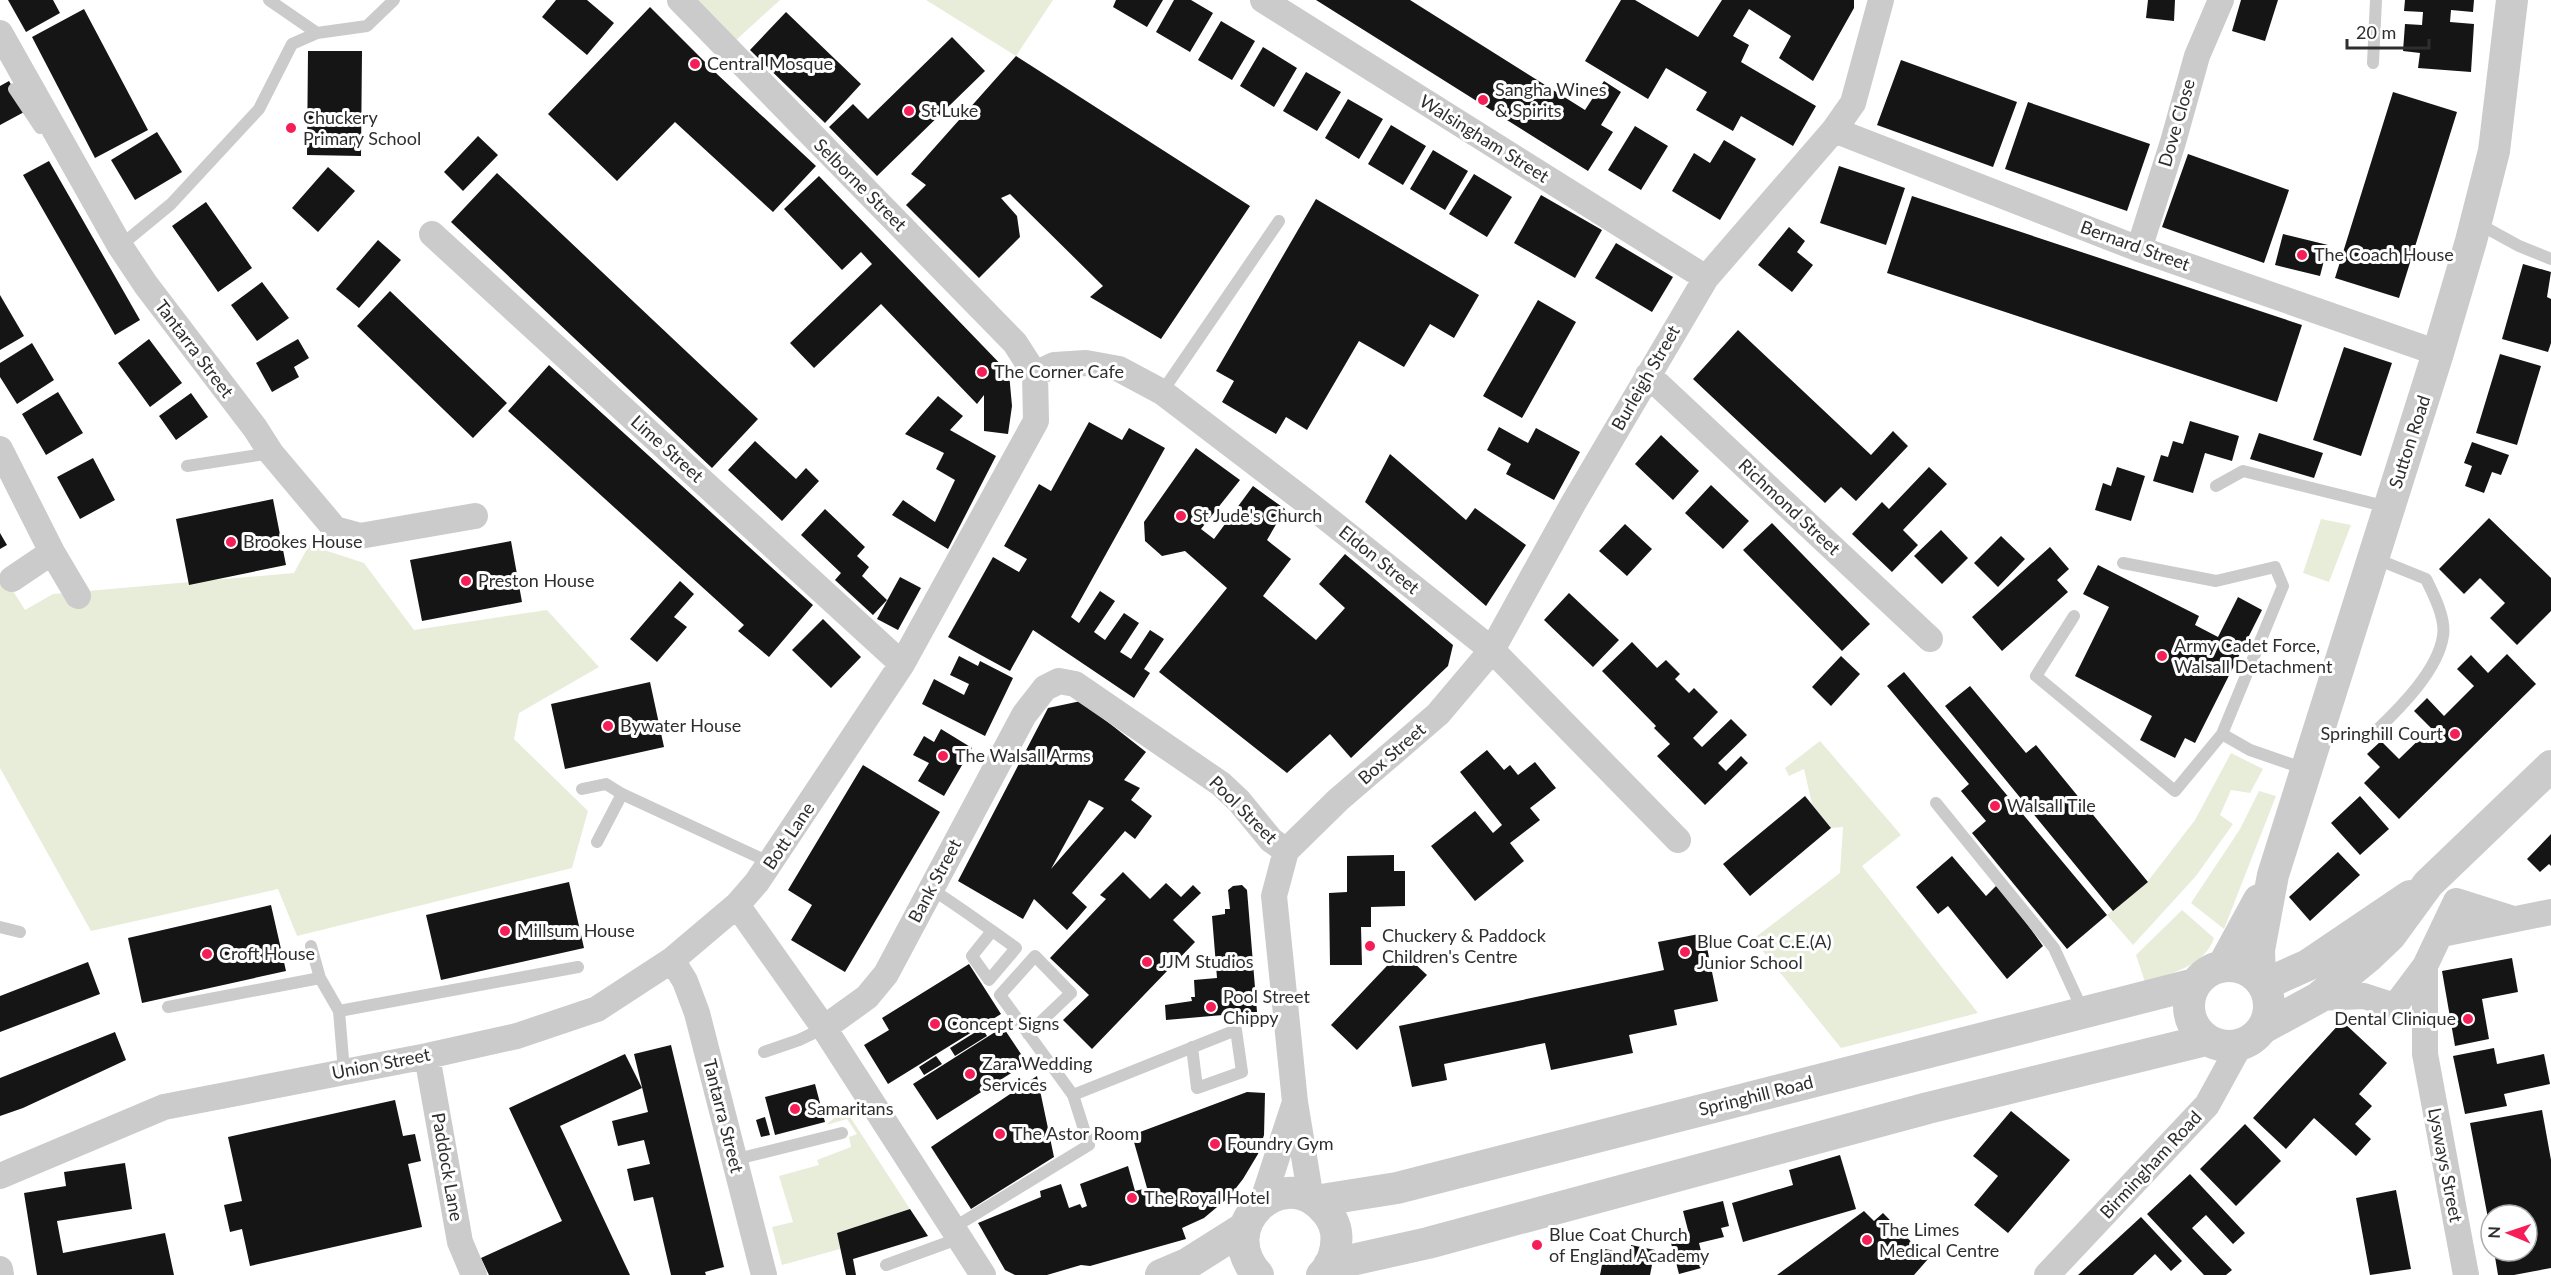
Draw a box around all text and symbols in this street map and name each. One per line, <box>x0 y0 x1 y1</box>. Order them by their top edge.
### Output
scale bar <box>2347 12 2430 50</box>
text: 20 m <box>2356 21 2396 43</box>
place label: Central Mosque <box>707 52 833 74</box>
marker: Central Mosque <box>688 57 702 71</box>
street label: Dove Close <box>2153 76 2199 169</box>
place label: Sangha Wines & Spirits <box>1495 78 1607 121</box>
street label: Walsingham Street <box>1416 90 1554 187</box>
marker: Sangha Wines & Spirits <box>1476 93 1490 107</box>
place label: St Luke <box>921 99 978 121</box>
marker: St Luke <box>902 104 916 118</box>
place label: Chuckery Primary School <box>303 106 421 149</box>
marker: Chuckery Primary School <box>284 121 298 135</box>
street label: Selborne Street <box>810 133 912 236</box>
street label: Bernard Street <box>2078 215 2194 275</box>
place label: The Coach House <box>2314 243 2454 265</box>
marker: The Coach House <box>2295 248 2309 262</box>
street label: Tantarra Street <box>151 295 239 402</box>
street label: Burleigh Street <box>1606 321 1684 434</box>
place label: The Corner Cafe <box>994 360 1124 382</box>
marker: The Corner Cafe <box>975 365 989 379</box>
street label: Sutton Road <box>2384 392 2434 491</box>
street label: Lime Street <box>627 410 709 487</box>
street label: Richmond Street <box>1734 453 1846 559</box>
place label: St Jude's Church <box>1193 504 1322 526</box>
marker: St Jude's Church <box>1174 509 1188 523</box>
street label: Eldon Street <box>1335 520 1425 599</box>
place label: Brookes House <box>243 530 363 552</box>
marker: Brookes House <box>224 535 238 549</box>
place label: Preston House <box>478 569 594 591</box>
marker: Preston House <box>459 574 473 588</box>
place label: Army Cadet Force, Walsall Detachment <box>2174 634 2333 677</box>
marker: Army Cadet Force, Walsall Detachment <box>2155 649 2169 663</box>
place label: Bywater House <box>620 714 741 736</box>
street label: Box Street <box>1353 718 1430 789</box>
marker: Bywater House <box>601 719 615 733</box>
place label: Springhill Court <box>2321 722 2444 744</box>
marker: Springhill Court <box>2448 727 2462 741</box>
place label: The Walsall Arms <box>955 744 1091 766</box>
marker: The Walsall Arms <box>936 749 950 763</box>
street label: Pool Street <box>1205 771 1283 848</box>
place label: Walsall Tile <box>2007 794 2096 816</box>
street label: Bott Lane <box>758 798 819 873</box>
marker: Walsall Tile <box>1988 799 2002 813</box>
street label: Bank Street <box>903 834 966 926</box>
place label: Millsum House <box>517 919 635 941</box>
marker: Millsum House <box>498 924 512 938</box>
place label: Chuckery & Paddock Children's Centre <box>1382 924 1547 967</box>
place label: Blue Coat C.E.(A) Junior School <box>1697 930 1832 973</box>
marker: Chuckery & Paddock Children's Centre <box>1363 939 1377 953</box>
place label: Croft House <box>219 942 315 964</box>
marker: Blue Coat C.E.(A) Junior School <box>1678 945 1692 959</box>
marker: Croft House <box>200 947 214 961</box>
place label: JJM Studios <box>1159 950 1254 972</box>
marker: JJM Studios <box>1140 955 1154 969</box>
place label: Pool Street Chippy <box>1223 985 1311 1028</box>
marker: Pool Street Chippy <box>1204 1000 1218 1014</box>
place label: Dental Clinique <box>2334 1007 2456 1029</box>
place label: Concept Signs <box>947 1012 1059 1034</box>
marker: Dental Clinique <box>2461 1012 2475 1026</box>
marker: Concept Signs <box>928 1017 942 1031</box>
street label: Union Street <box>330 1043 432 1083</box>
place label: Zara Wedding Services <box>982 1052 1092 1095</box>
street label: Tantarra Street <box>699 1056 749 1176</box>
marker: Zara Wedding Services <box>963 1067 977 1081</box>
street label: Springhill Road <box>1696 1070 1815 1120</box>
place label: Samaritans <box>807 1097 894 1119</box>
marker: Samaritans <box>788 1102 802 1116</box>
street label: Birmingham Road <box>2095 1106 2206 1223</box>
street label: Lysways Street <box>2424 1106 2468 1224</box>
street label: Paddock Lane <box>428 1111 468 1223</box>
place label: The Astor Room <box>1012 1122 1139 1144</box>
marker: The Astor Room <box>993 1127 1007 1141</box>
place label: Foundry Gym <box>1227 1132 1334 1154</box>
marker: Foundry Gym <box>1208 1137 1222 1151</box>
place label: The Royal Hotel <box>1144 1186 1270 1208</box>
marker: The Royal Hotel <box>1125 1191 1139 1205</box>
north arrow <box>2479 1203 2539 1263</box>
place label: The Limes Medical Centre <box>1879 1218 1999 1261</box>
place label: Blue Coat Church of England Academy <box>1549 1223 1710 1266</box>
text: N <box>2484 1226 2503 1239</box>
marker: The Limes Medical Centre <box>1860 1233 1874 1247</box>
marker: Blue Coat Church of England Academy <box>1530 1238 1544 1252</box>

